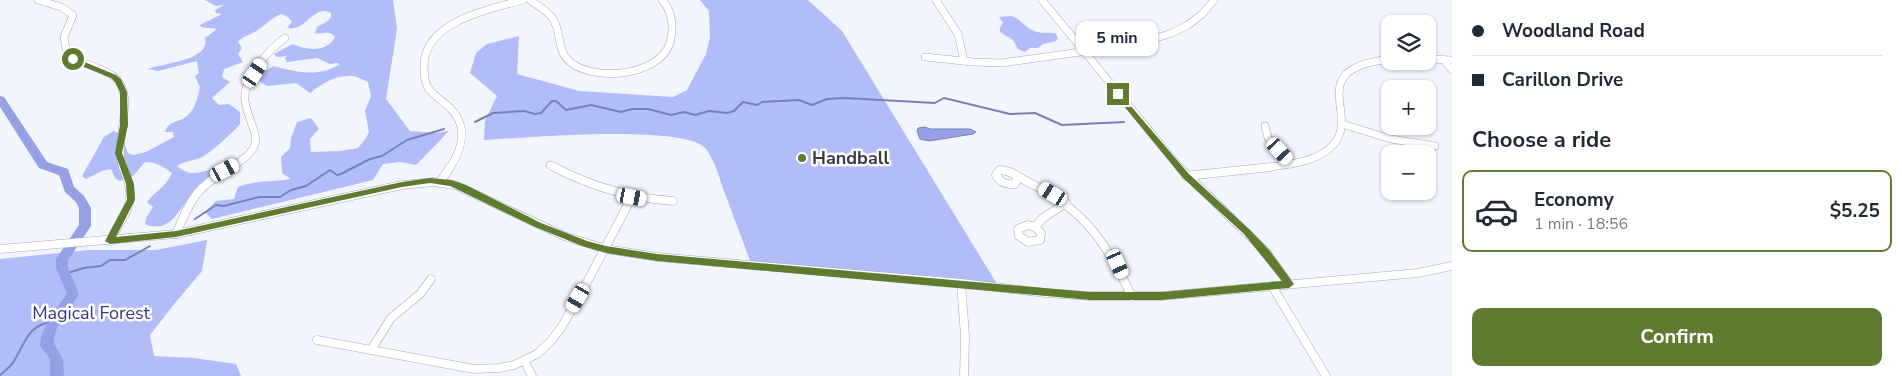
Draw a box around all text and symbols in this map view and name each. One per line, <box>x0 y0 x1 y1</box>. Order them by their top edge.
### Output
map controls <box>1381 15 1436 200</box>
button: layers <box>1381 15 1436 70</box>
text: Woodland Road <box>1502 18 1645 44</box>
callout: 5 min <box>1077 22 1159 56</box>
text: 5 min <box>1096 27 1138 49</box>
route start <box>62 48 84 70</box>
car <box>240 56 269 90</box>
text: Carillon Drive <box>1502 67 1623 93</box>
button: + <box>1381 80 1436 135</box>
route end <box>1107 83 1129 105</box>
text: Choose a ride <box>1472 125 1611 155</box>
car <box>1264 135 1295 167</box>
button: − <box>1381 145 1436 200</box>
place label: Handball <box>812 146 889 170</box>
marker: Handball <box>796 152 808 164</box>
car <box>208 156 241 184</box>
car <box>1036 180 1069 208</box>
car <box>615 187 648 207</box>
text: Economy <box>1534 187 1614 213</box>
icon: car <box>1474 189 1519 234</box>
text: $5.25 <box>1830 198 1880 224</box>
text: 1 min · 18:56 <box>1534 213 1628 235</box>
car <box>1105 247 1130 281</box>
car <box>564 281 591 315</box>
park label: Magical Forest <box>32 301 151 325</box>
button: Confirm <box>1472 308 1882 366</box>

